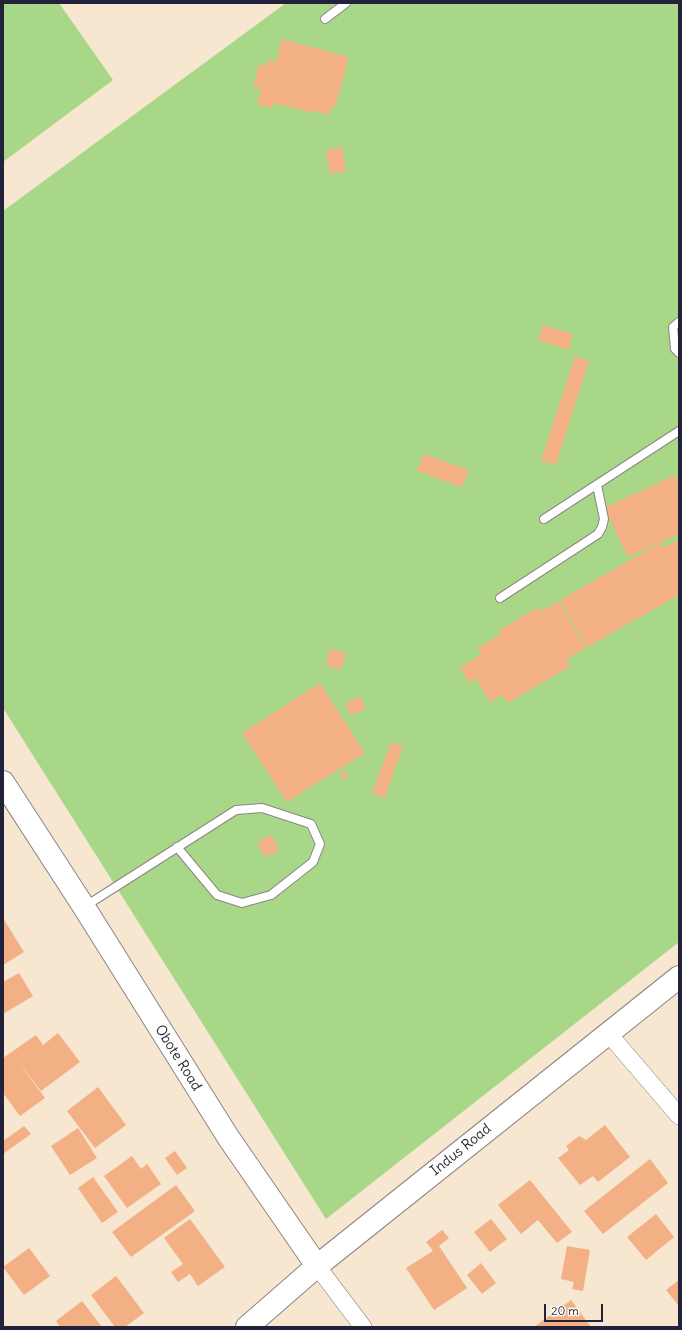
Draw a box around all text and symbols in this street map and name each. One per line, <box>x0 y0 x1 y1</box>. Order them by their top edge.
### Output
street label: Obote Road <box>151 1022 205 1094</box>
street label: Indus Road <box>427 1120 495 1180</box>
scale bar <box>546 1296 605 1322</box>
text: 20 m <box>551 1303 579 1318</box>

